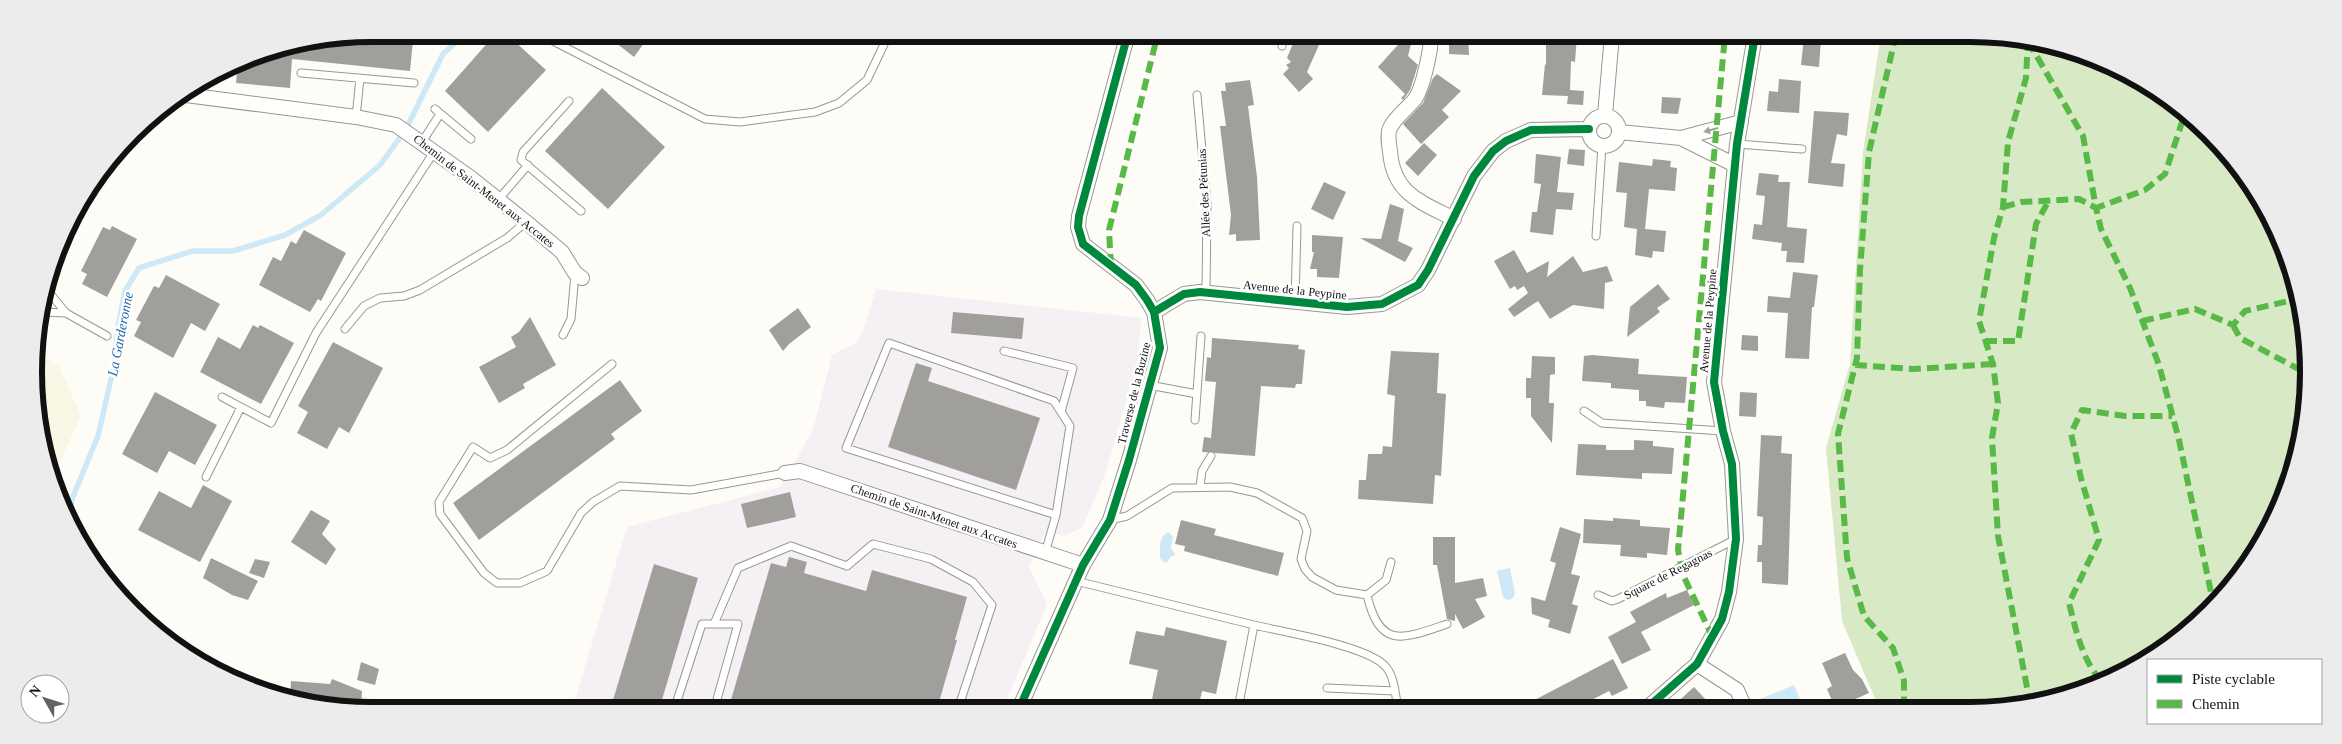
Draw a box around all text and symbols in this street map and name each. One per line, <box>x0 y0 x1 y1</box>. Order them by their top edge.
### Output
one-way arrow <box>1703 126 1718 134</box>
street label: Chemin de Saint-Menet aux Accates <box>411 132 558 251</box>
street label: Allée des Pétunias <box>1195 148 1213 238</box>
street label: Avenue de la Peypine <box>1696 269 1720 373</box>
street label: Avenue de la Peypine <box>1243 278 1347 302</box>
water label: La Garderonne <box>105 291 136 379</box>
street label: Traverse de la Buzine <box>1115 341 1153 445</box>
street label: Chemin de Saint-Menet aux Accates <box>849 481 1019 551</box>
street label: Square de Regagnas <box>1621 546 1715 602</box>
legend <box>2147 659 2322 724</box>
text: Piste cyclable <box>2192 671 2275 687</box>
north arrow <box>20 674 70 724</box>
text: N <box>26 682 44 700</box>
text: Chemin <box>2192 696 2240 712</box>

